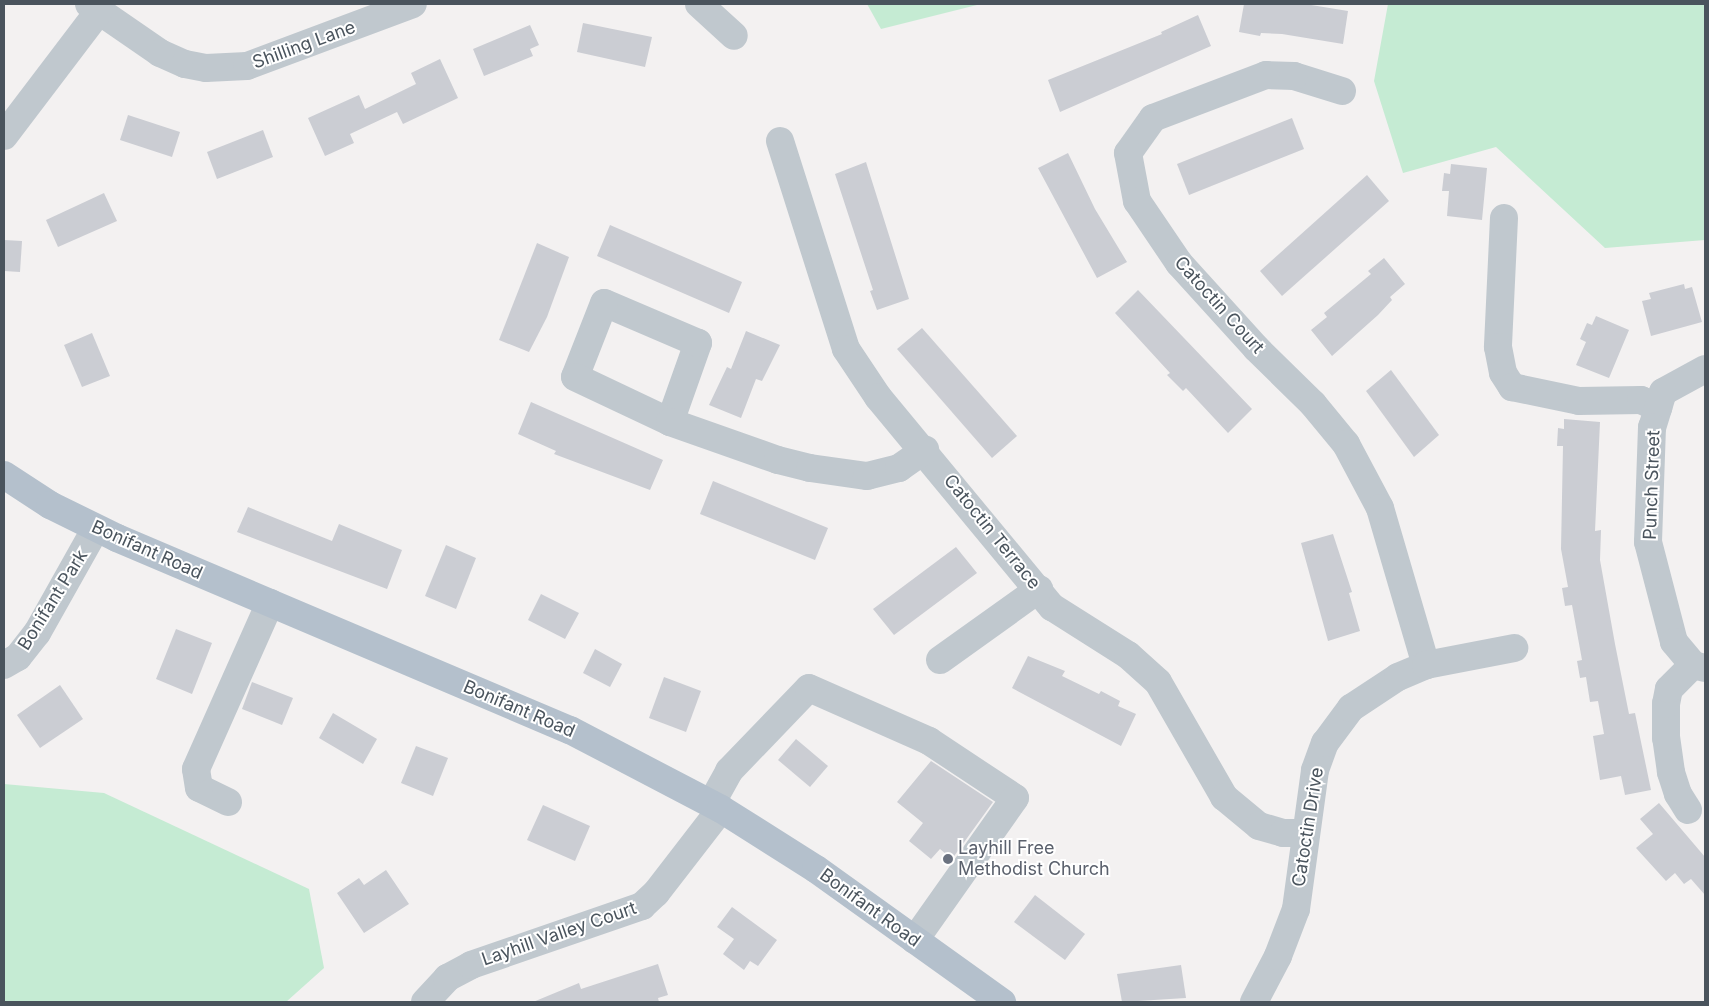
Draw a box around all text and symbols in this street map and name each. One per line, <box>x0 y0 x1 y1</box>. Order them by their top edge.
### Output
street label: Shilling Lane <box>250 16 358 74</box>
street label: Catoctin Court <box>1170 252 1268 358</box>
street label: Punch Street <box>1639 430 1665 540</box>
street label: Catoctin Terrace <box>939 470 1045 594</box>
street label: Bonifant Road <box>88 516 206 584</box>
street label: Bonifant Park <box>14 546 92 654</box>
street label: Bonifant Road <box>460 676 578 742</box>
street label: Catoctin Drive <box>1288 766 1328 888</box>
place label: Layhill Free Methodist Church <box>958 838 1110 881</box>
marker: Layhill Free Methodist Church <box>942 853 954 865</box>
street label: Bonifant Road <box>815 864 925 952</box>
street label: Layhill Valley Court <box>479 897 639 971</box>

